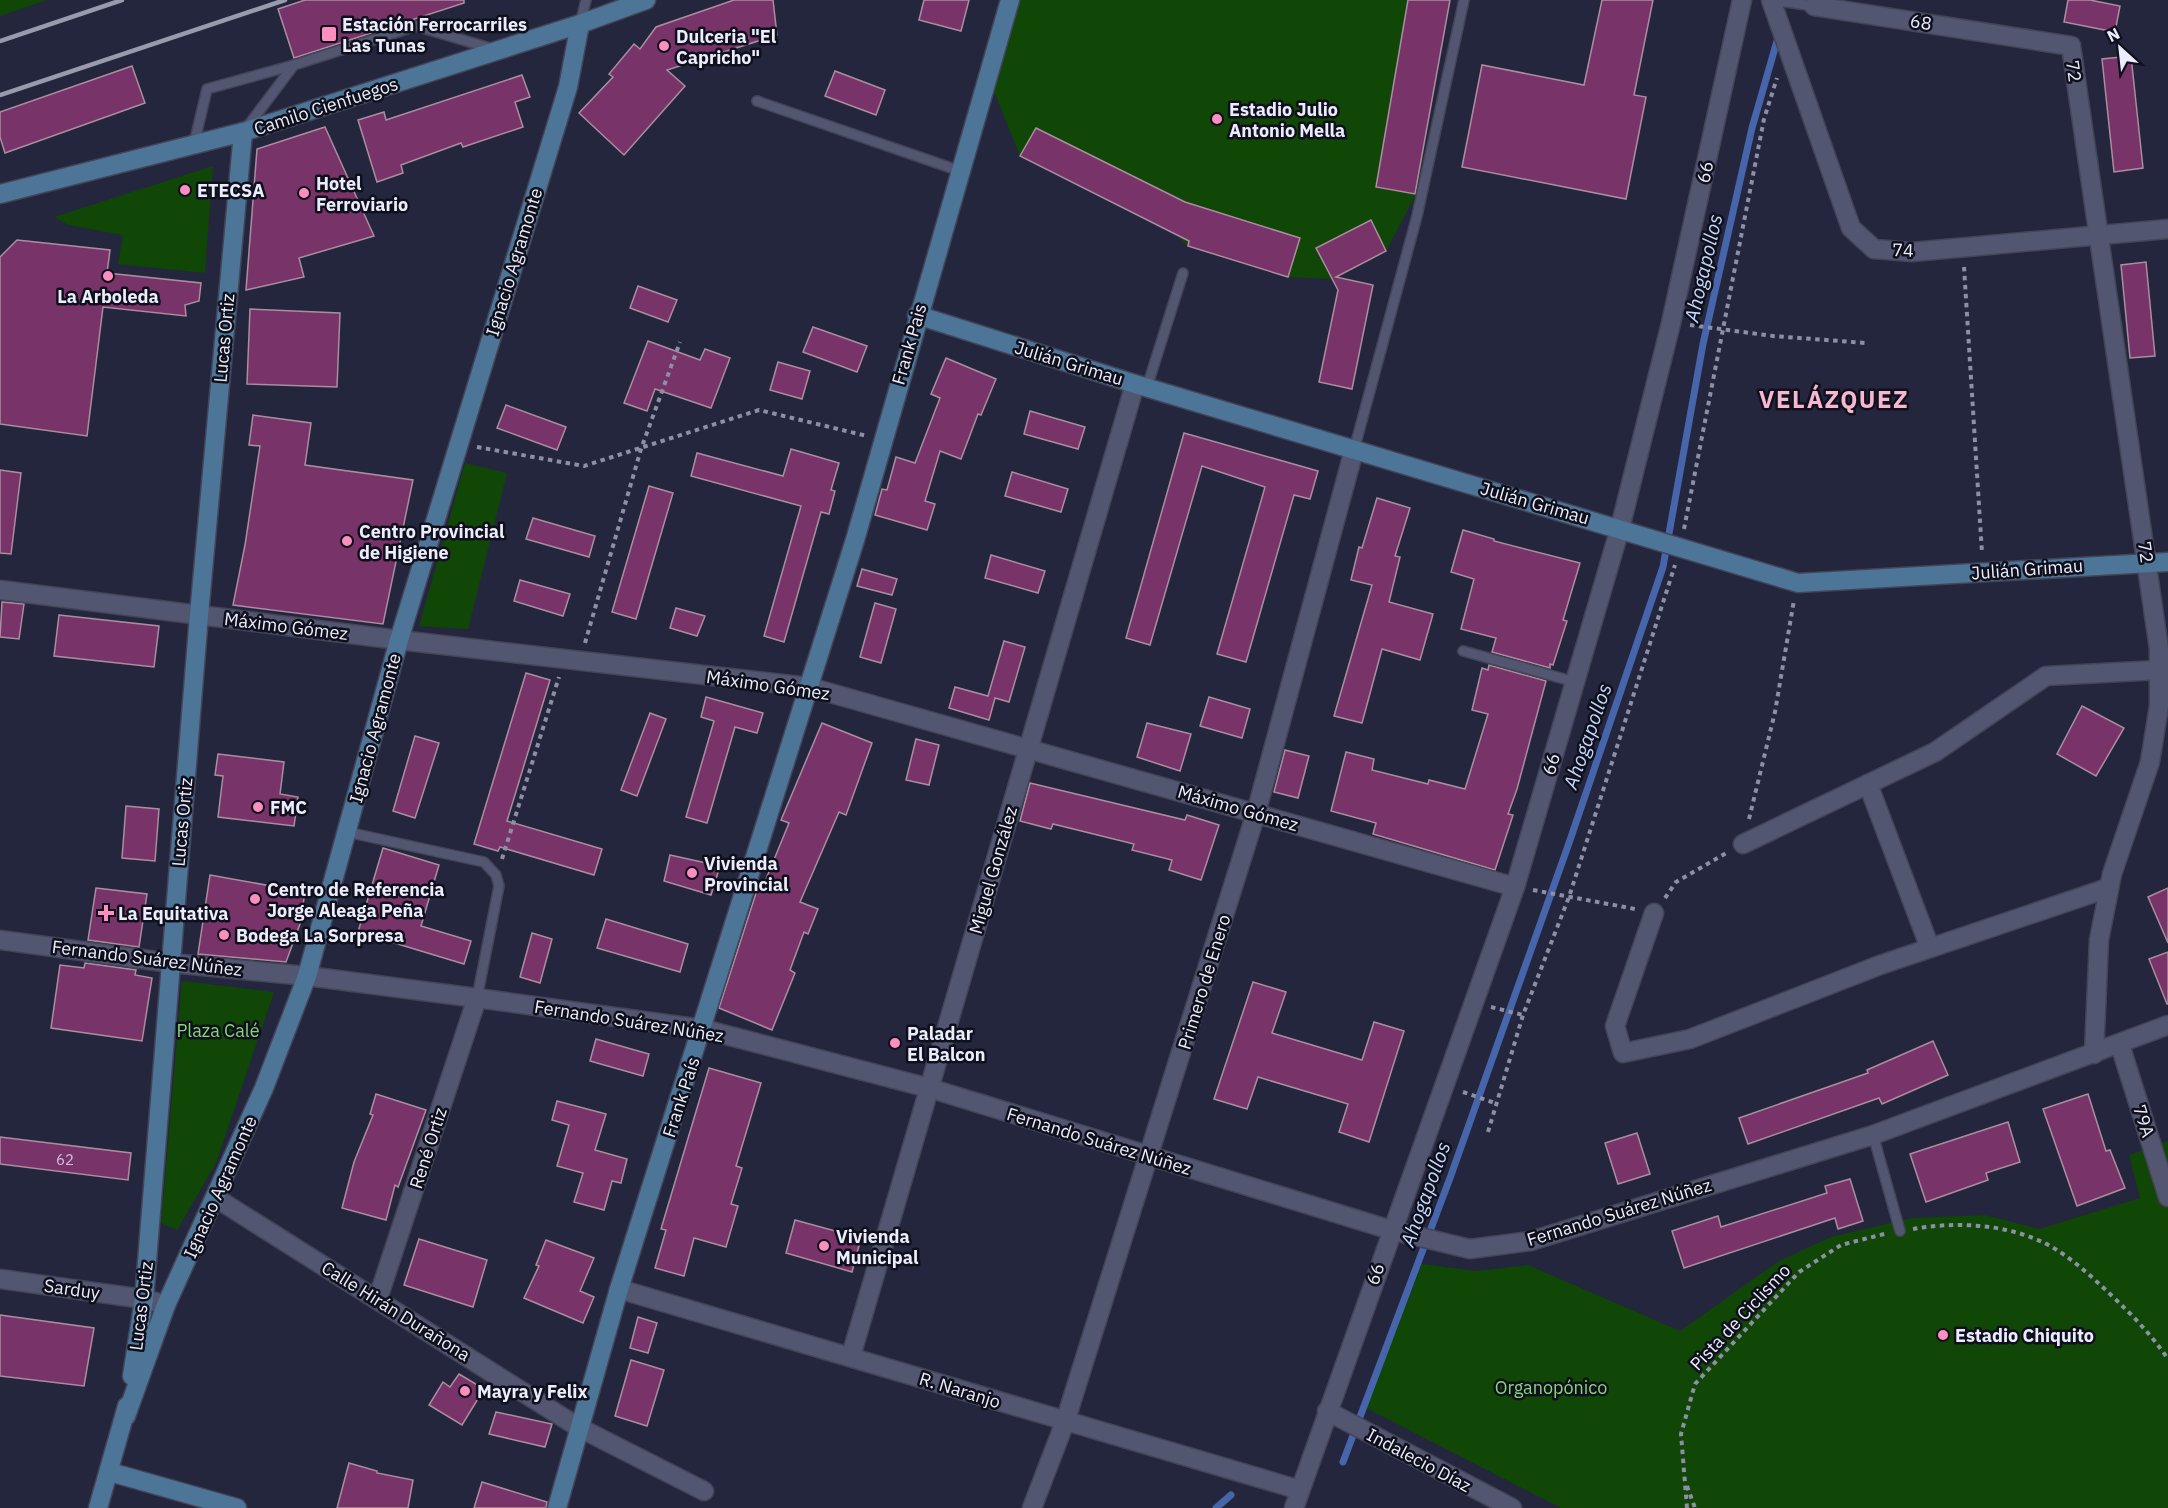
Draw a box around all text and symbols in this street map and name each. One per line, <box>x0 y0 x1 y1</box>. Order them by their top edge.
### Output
street label: 68 <box>1909 9 1933 35</box>
place label: Estación Ferrocarriles Las Tunas <box>342 13 527 57</box>
north arrow <box>2090 18 2150 78</box>
text: N <box>2103 23 2123 46</box>
marker: Estación Ferrocarriles Las Tunas <box>320 25 338 43</box>
place label: Dulceria "El Capricho" <box>676 25 777 69</box>
marker: Dulceria "El Capricho" <box>657 39 671 53</box>
street label: 72 <box>2061 59 2087 83</box>
street label: Camilo Cienfuegos <box>251 72 401 140</box>
place label: Estadio Julio Antonio Mella <box>1229 98 1345 142</box>
marker: Estadio Julio Antonio Mella <box>1210 112 1224 126</box>
street label: 66 <box>1692 159 1718 185</box>
place label: Hotel Ferroviario <box>316 172 408 216</box>
place label: ETECSA <box>197 179 265 202</box>
marker: ETECSA <box>178 183 192 197</box>
street label: Ignacio Agramonte <box>481 185 548 339</box>
marker: Hotel Ferroviario <box>297 186 311 200</box>
water label: Ahogapollos <box>1677 211 1729 326</box>
street label: 74 <box>1892 238 1914 262</box>
marker: La Arboleda <box>101 269 115 283</box>
place label: La Arboleda <box>57 285 159 308</box>
street label: Lucas Ortiz <box>209 292 239 384</box>
street label: Frank Pais <box>886 301 932 387</box>
street label: Julián Grimau <box>1012 336 1126 390</box>
district label: VELÁZQUEZ <box>1759 383 1909 415</box>
street label: Julián Grimau <box>1478 477 1592 529</box>
place label: Centro Provincial de Higiene <box>359 520 505 564</box>
marker: Centro Provincial de Higiene <box>340 534 354 548</box>
street label: 72 <box>2133 540 2159 564</box>
street label: Julián Grimau <box>1970 554 2084 584</box>
street label: Máximo Gómez <box>223 607 349 645</box>
street label: Ignacio Agramonte <box>344 651 406 805</box>
street label: Máximo Gómez <box>705 665 831 705</box>
water label: Ahogapollos <box>1556 680 1618 793</box>
street label: 66 <box>1537 750 1565 778</box>
street label: Lucas Ortiz <box>167 776 197 868</box>
street label: Máximo Gómez <box>1175 780 1301 836</box>
place label: FMC <box>270 796 307 819</box>
marker: FMC <box>251 800 265 814</box>
street label: Miguel González <box>964 804 1022 936</box>
place label: Vivienda Provincial <box>704 852 789 896</box>
marker: Vivienda Provincial <box>685 866 699 880</box>
place label: Centro de Referencia Jorge Aleaga Peña <box>267 878 445 922</box>
marker: Centro de Referencia Jorge Aleaga Peña <box>248 892 262 906</box>
place label: La Equitativa <box>118 902 229 925</box>
marker: La Equitativa <box>99 906 113 920</box>
street label: Primero de Enero <box>1173 912 1235 1052</box>
place label: Bodega La Sorpresa <box>236 924 404 947</box>
marker: Bodega La Sorpresa <box>217 928 231 942</box>
street label: Fernando Suárez Núñez <box>51 935 243 981</box>
street label: Fernando Suárez Núñez <box>533 995 725 1047</box>
park label: Plaza Calé <box>176 1019 260 1042</box>
place label: Paladar El Balcon <box>907 1022 985 1066</box>
marker: Paladar El Balcon <box>888 1036 902 1050</box>
street label: Frank País <box>657 1054 705 1140</box>
street label: Fernando Suárez Núñez <box>1004 1102 1194 1180</box>
street label: 79A <box>2128 1102 2160 1141</box>
street label: René Ortiz <box>404 1104 452 1192</box>
street label: Ignacio Agramonte <box>178 1112 262 1262</box>
water label: Ahogapollos <box>1393 1138 1456 1251</box>
house number: 62 <box>56 1150 74 1169</box>
street label: Fernando Suárez Núñez <box>1524 1173 1714 1251</box>
place label: Vivienda Municipal <box>836 1225 919 1269</box>
marker: Vivienda Municipal <box>817 1239 831 1253</box>
street label: Calle Hirán Durañona <box>317 1256 475 1366</box>
street label: Pista de Ciclismo <box>1685 1259 1795 1375</box>
street label: Lucas Ortiz <box>124 1260 158 1352</box>
street label: 66 <box>1361 1260 1389 1288</box>
street label: Sarduy <box>43 1274 101 1304</box>
place label: Estadio Chiquito <box>1955 1324 2094 1347</box>
marker: Estadio Chiquito <box>1936 1328 1950 1342</box>
street label: R. Naranjo <box>916 1367 1004 1413</box>
park label: Organopónico <box>1495 1376 1607 1399</box>
place label: Mayra y Felix <box>477 1380 588 1403</box>
marker: Mayra y Felix <box>458 1384 472 1398</box>
street label: Indalecio Díaz <box>1363 1423 1475 1497</box>

